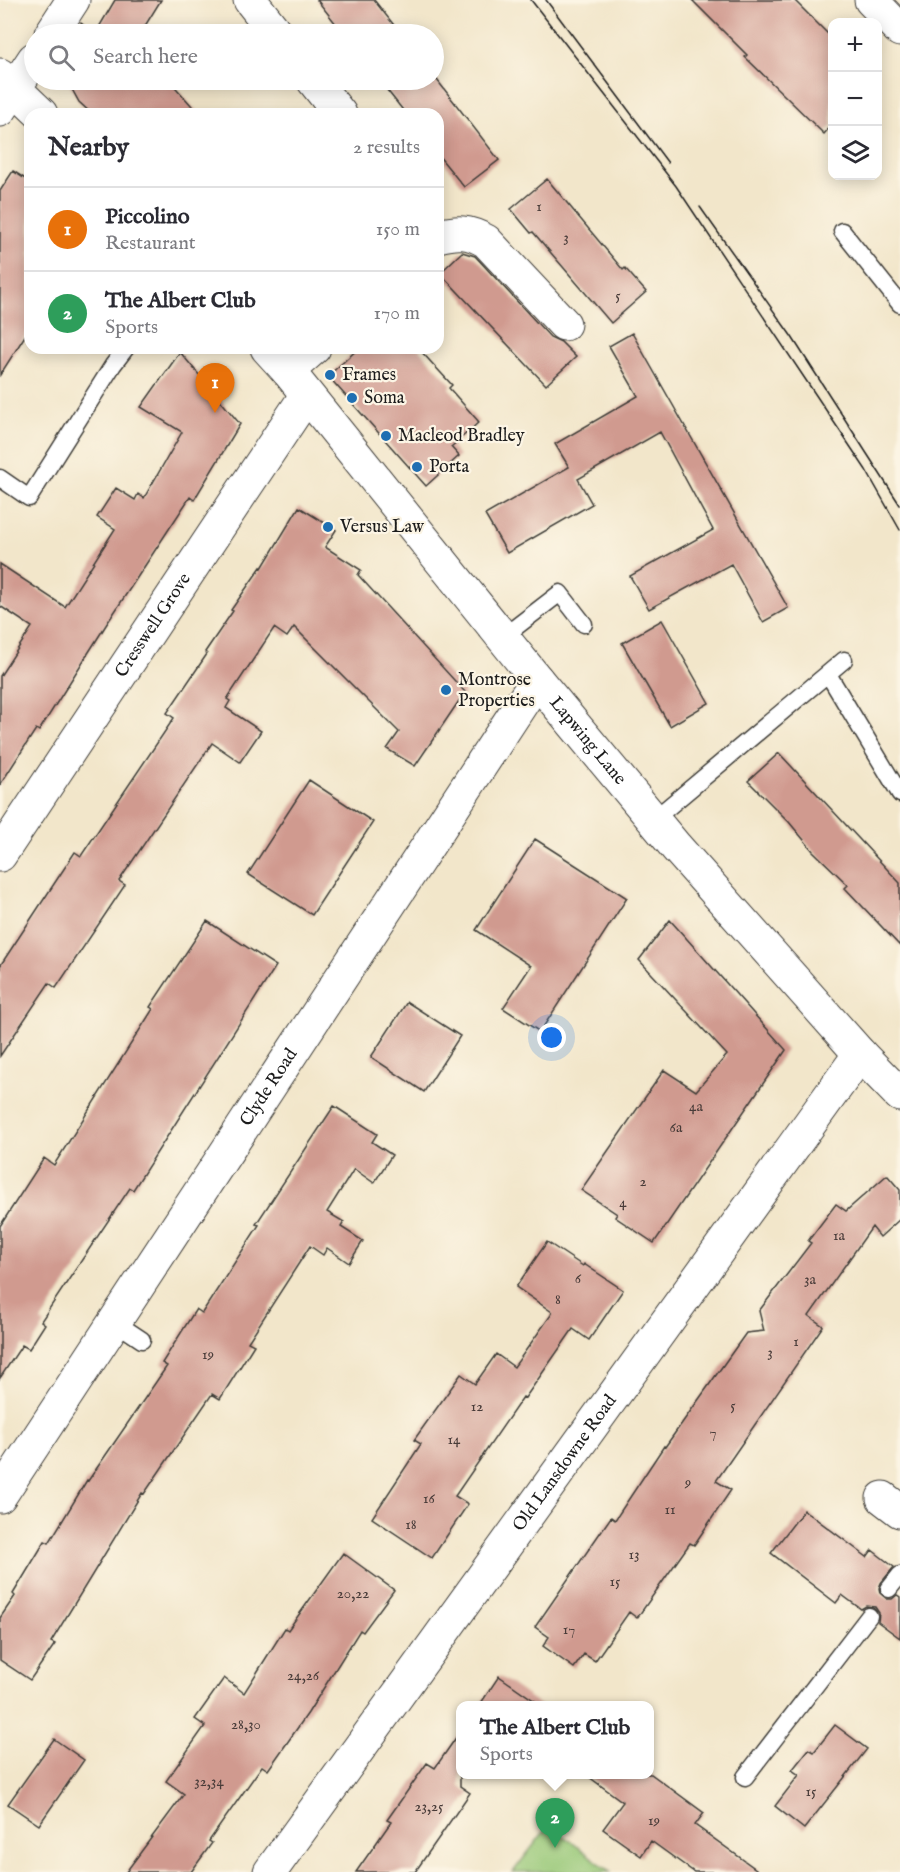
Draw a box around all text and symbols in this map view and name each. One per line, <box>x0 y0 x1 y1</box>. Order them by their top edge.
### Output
map controls <box>828 18 882 180</box>
button: + <box>828 18 882 72</box>
search box <box>24 24 444 90</box>
icon: search <box>45 41 78 74</box>
text: Search here <box>93 43 198 71</box>
button: − <box>828 72 882 126</box>
button: layers <box>828 126 882 180</box>
text: Nearby <box>48 131 129 164</box>
text: 2 results <box>353 135 420 160</box>
house number: 1 <box>536 197 542 216</box>
text: Piccolino <box>105 203 190 231</box>
text: 1 <box>64 217 71 242</box>
text: 150 m <box>376 217 420 242</box>
house number: 3 <box>563 228 569 247</box>
text: Restaurant <box>105 231 196 256</box>
house number: 5 <box>615 286 621 305</box>
text: The Albert Club <box>105 287 256 315</box>
text: 2 <box>63 301 72 326</box>
text: 170 m <box>374 301 420 326</box>
text: Sports <box>105 315 158 340</box>
pin: 1 <box>196 364 234 413</box>
place label: Frames <box>342 364 396 387</box>
marker: Frames <box>323 368 337 382</box>
place label: Soma <box>364 387 405 410</box>
marker: Soma <box>345 391 359 405</box>
place label: Macleod Bradley <box>398 425 525 448</box>
marker: Macleod Bradley <box>379 429 393 443</box>
place label: Porta <box>429 456 469 479</box>
marker: Porta <box>410 460 424 474</box>
place label: Versus Law <box>339 516 425 539</box>
marker: Versus Law <box>321 520 335 534</box>
street label: Cresswell Grove <box>110 569 196 682</box>
place label: Montrose Properties <box>458 669 535 713</box>
marker: Montrose Properties <box>439 683 453 697</box>
street label: Lapwing Lane <box>544 692 631 790</box>
your location <box>537 1023 566 1052</box>
street label: Clyde Road <box>235 1044 303 1131</box>
house number: 4a <box>689 1097 703 1116</box>
house number: 6a <box>670 1118 683 1137</box>
house number: 2 <box>639 1172 647 1191</box>
house number: 4 <box>619 1193 627 1212</box>
house number: 1a <box>833 1226 846 1245</box>
house number: 6 <box>575 1269 582 1288</box>
house number: 3a <box>804 1270 817 1289</box>
house number: 8 <box>555 1290 561 1309</box>
house number: 1 <box>793 1332 799 1351</box>
house number: 3 <box>767 1343 773 1362</box>
house number: 19 <box>202 1345 214 1364</box>
street label: Old Lansdowne Road <box>508 1390 622 1536</box>
house number: 5 <box>730 1396 736 1415</box>
house number: 12 <box>471 1397 483 1416</box>
house number: 7 <box>709 1423 717 1442</box>
house number: 14 <box>448 1430 461 1449</box>
house number: 9 <box>684 1473 691 1492</box>
house number: 16 <box>423 1489 436 1508</box>
house number: 11 <box>664 1500 676 1519</box>
house number: 18 <box>405 1515 417 1534</box>
house number: 13 <box>628 1545 640 1564</box>
house number: 15 <box>609 1572 621 1591</box>
house number: 20,22 <box>337 1584 369 1603</box>
house number: 17 <box>563 1620 575 1639</box>
house number: 24,26 <box>287 1666 320 1685</box>
popup <box>456 1701 654 1779</box>
text: The Albert Club <box>480 1714 630 1742</box>
house number: 28,30 <box>231 1715 261 1734</box>
text: Sports <box>480 1742 533 1767</box>
house number: 32,34 <box>194 1772 224 1791</box>
house number: 15 <box>805 1782 817 1801</box>
house number: 23,25 <box>414 1797 444 1816</box>
pin: 2 <box>536 1798 574 1848</box>
house number: 19 <box>648 1811 660 1830</box>

